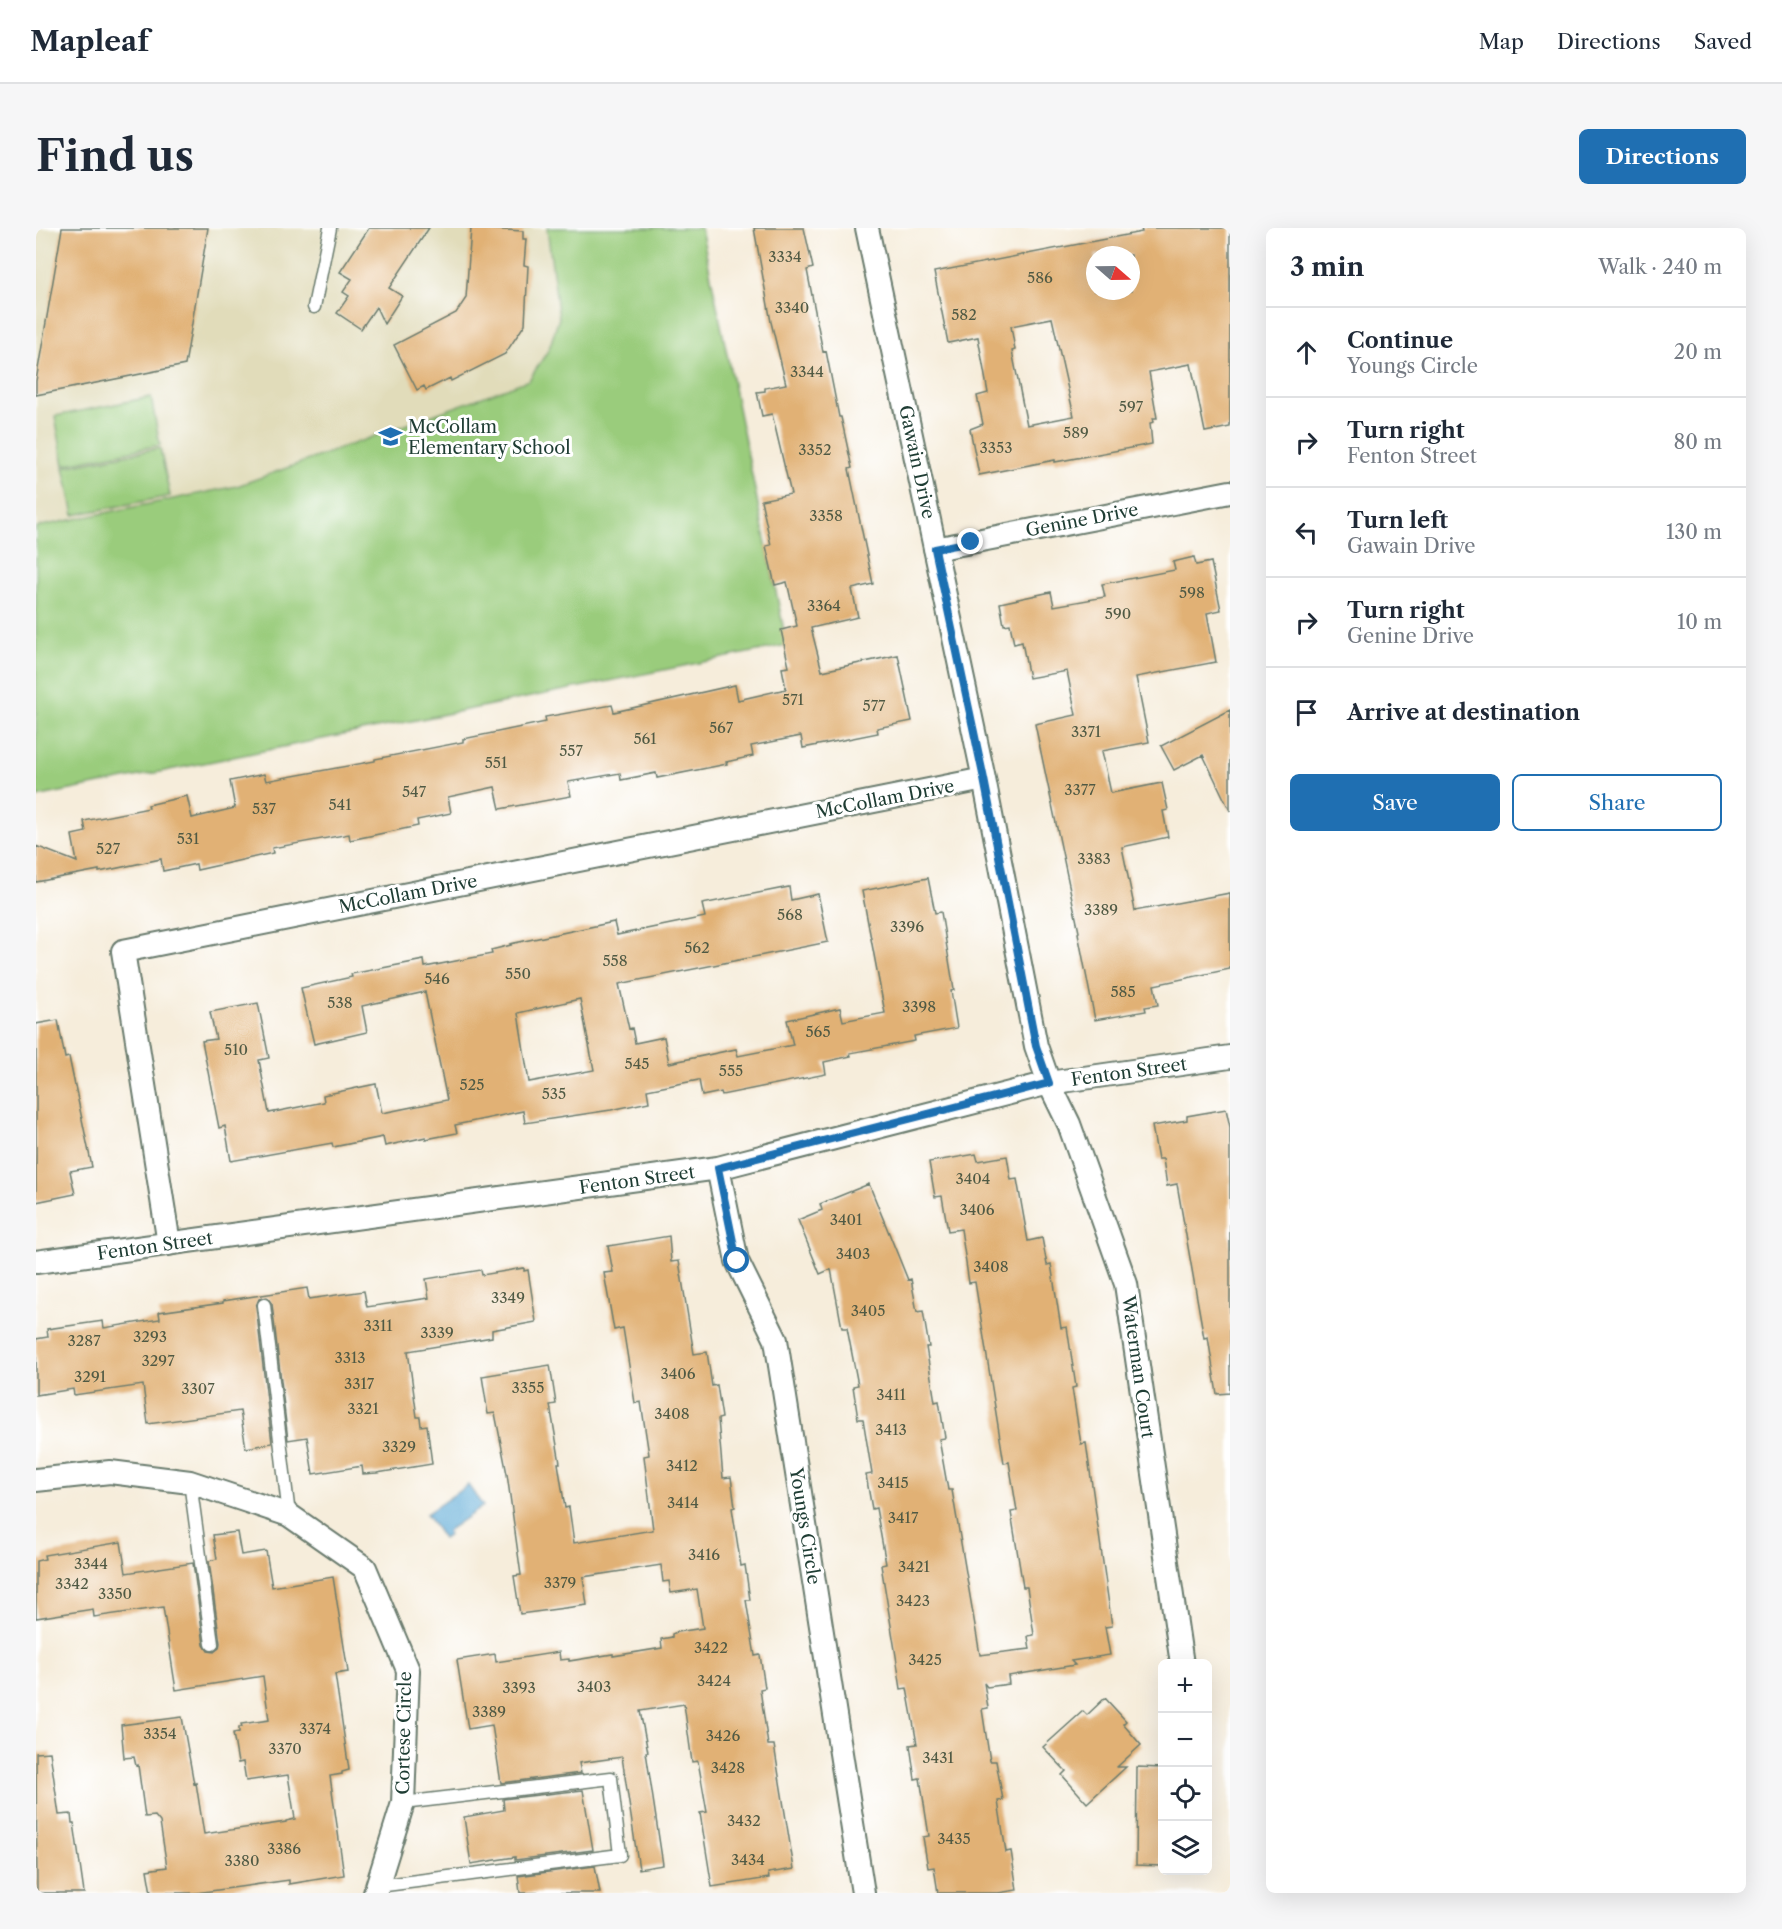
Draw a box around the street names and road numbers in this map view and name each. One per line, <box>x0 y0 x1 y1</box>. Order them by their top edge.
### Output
street label: Gawain Drive <box>894 403 940 521</box>
street label: Genine Drive <box>1024 498 1140 542</box>
street label: McCollam Drive <box>814 775 956 823</box>
street label: McCollam Drive <box>337 870 479 918</box>
street label: Fenton Street <box>1070 1053 1189 1091</box>
street label: Fenton Street <box>578 1161 697 1199</box>
street label: Fenton Street <box>96 1227 215 1265</box>
street label: Waterman Court <box>1117 1293 1159 1440</box>
street label: Youngs Circle <box>785 1465 825 1586</box>
street label: Cortese Circle <box>392 1671 416 1795</box>

